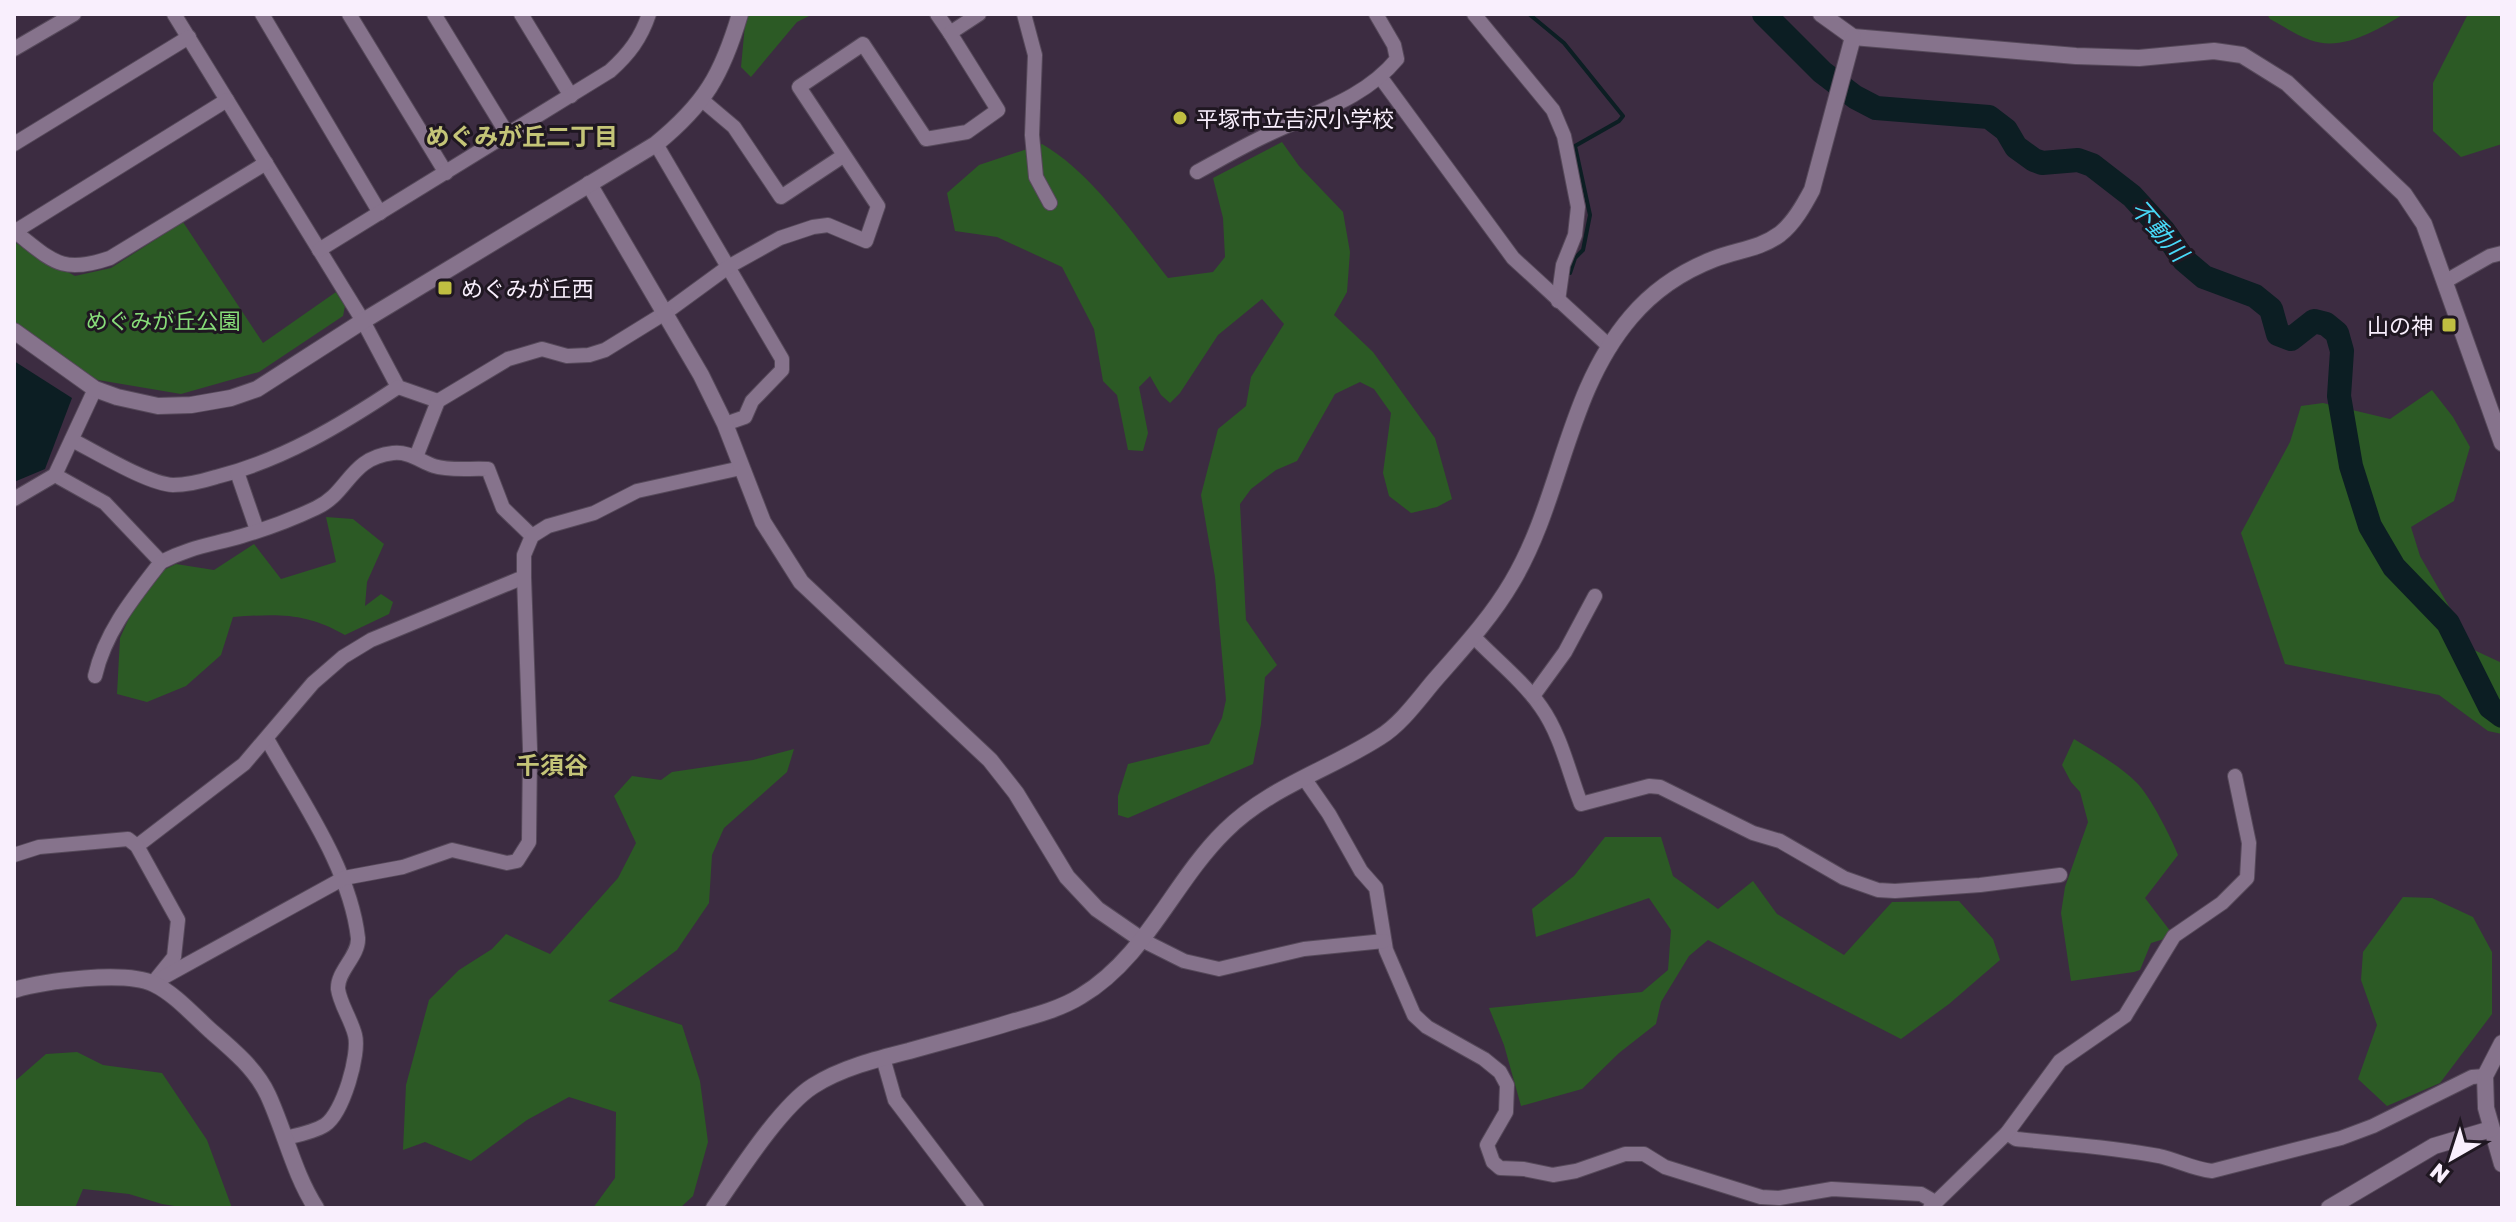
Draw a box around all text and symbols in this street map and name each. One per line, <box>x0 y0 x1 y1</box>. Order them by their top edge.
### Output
place label: 平塚市立吉沢小学校 <box>1196 105 1394 132</box>
marker: 平塚市立吉沢小学校 <box>1171 109 1189 127</box>
district label: めぐみが丘二丁目 <box>426 121 618 150</box>
water label: 不動川 <box>2125 193 2197 269</box>
place label: めぐみが丘西 <box>461 275 594 302</box>
marker: めぐみが丘西 <box>436 279 454 297</box>
park label: めぐみが丘公園 <box>86 307 240 334</box>
place label: 山の神 <box>2367 312 2433 339</box>
marker: 山の神 <box>2440 316 2458 334</box>
district label: 千須谷 <box>516 750 588 779</box>
north arrow <box>2412 1118 2492 1198</box>
text: N <box>2424 1158 2454 1190</box>

